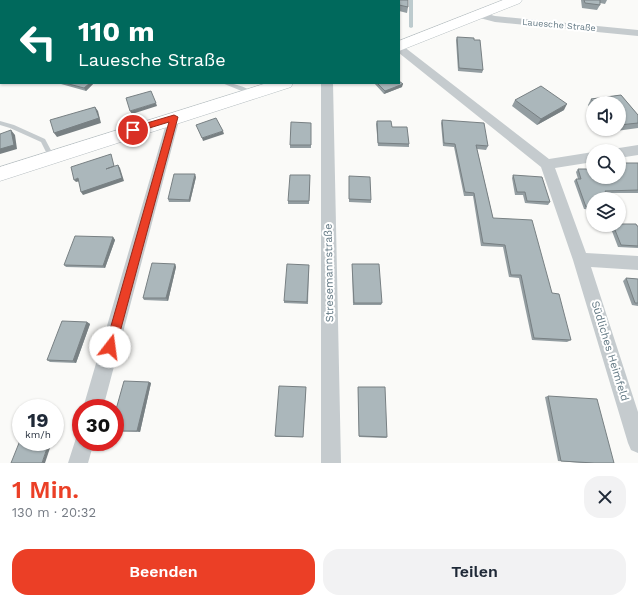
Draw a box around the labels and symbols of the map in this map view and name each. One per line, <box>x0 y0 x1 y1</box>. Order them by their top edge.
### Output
street label: Lauesche Straße <box>522 17 596 33</box>
pin <box>116 113 150 147</box>
street label: Stresemannstraße <box>322 223 336 323</box>
street label: Südliches Heimfeld <box>589 299 631 403</box>
position arrow <box>89 326 131 368</box>
speed limit sign: 30 <box>72 399 124 451</box>

